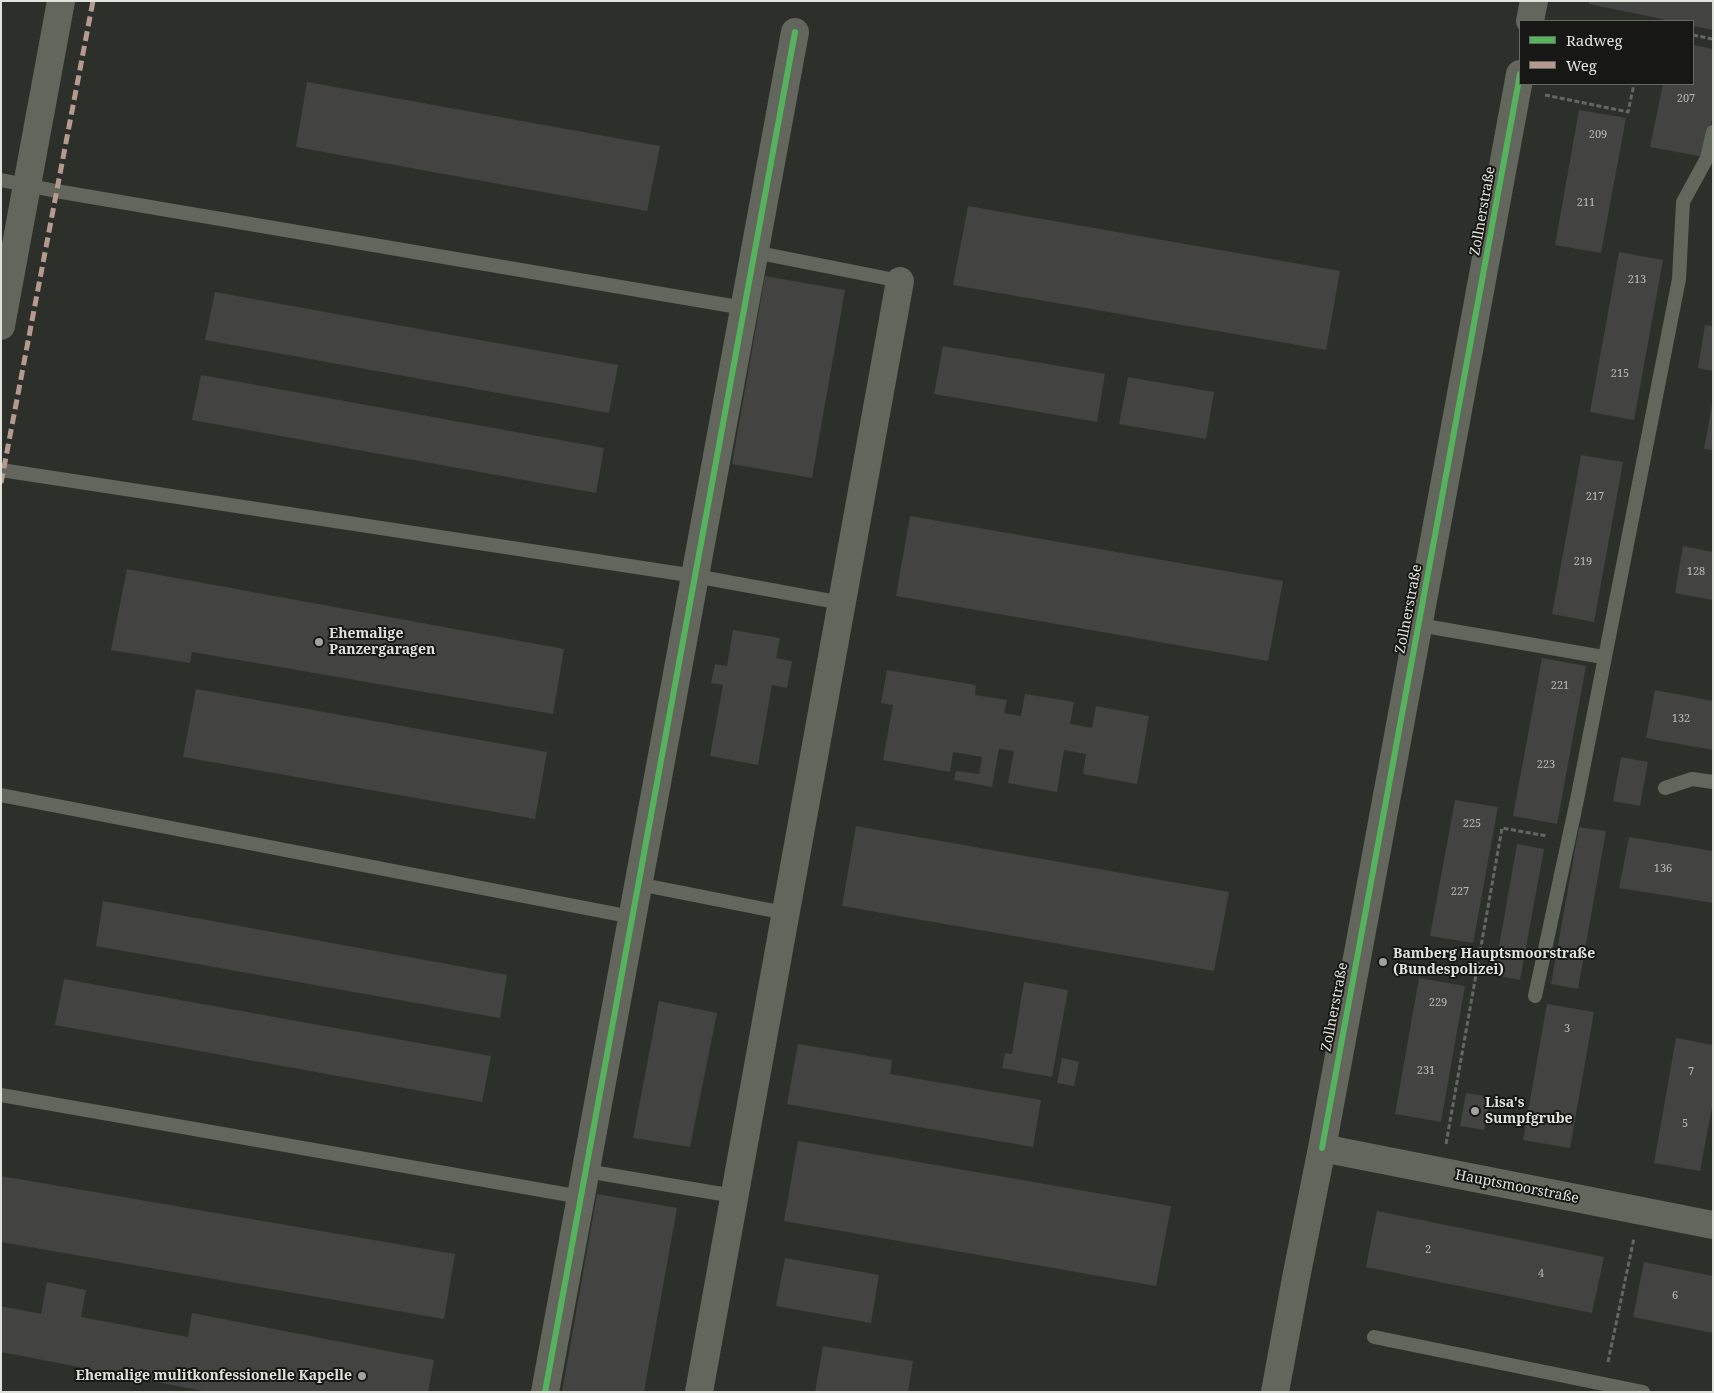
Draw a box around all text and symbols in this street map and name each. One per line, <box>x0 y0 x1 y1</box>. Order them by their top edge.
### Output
legend <box>1519 20 1694 85</box>
text: Radweg <box>1566 30 1623 50</box>
text: Weg <box>1566 55 1597 75</box>
house number: 207 <box>1677 92 1695 106</box>
house number: 209 <box>1589 128 1607 142</box>
street label: Zollnerstraße <box>1467 165 1499 257</box>
house number: 211 <box>1577 196 1595 210</box>
house number: 213 <box>1628 273 1646 287</box>
house number: 215 <box>1611 367 1629 381</box>
house number: 217 <box>1586 490 1604 504</box>
house number: 219 <box>1574 555 1592 569</box>
street label: Zollnerstraße <box>1392 563 1426 655</box>
house number: 128 <box>1687 565 1705 579</box>
place label: Ehemalige Panzergaragen <box>329 626 435 658</box>
marker: Ehemalige Panzergaragen <box>313 636 325 648</box>
house number: 221 <box>1551 679 1569 693</box>
house number: 132 <box>1672 712 1690 726</box>
house number: 223 <box>1537 758 1555 772</box>
house number: 225 <box>1463 817 1481 831</box>
house number: 136 <box>1654 862 1672 876</box>
house number: 227 <box>1451 885 1469 899</box>
place label: Bamberg Hauptsmoorstraße (Bundespolizei) <box>1393 946 1595 979</box>
marker: Bamberg Hauptsmoorstraße (Bundespolizei) <box>1377 956 1389 968</box>
street label: Zollnerstraße <box>1318 961 1352 1053</box>
house number: 229 <box>1429 996 1447 1010</box>
house number: 3 <box>1564 1022 1570 1036</box>
house number: 231 <box>1417 1064 1435 1078</box>
house number: 7 <box>1688 1065 1694 1079</box>
place label: Lisa's Sumpfgrube <box>1485 1095 1573 1128</box>
marker: Lisa's Sumpfgrube <box>1469 1105 1481 1117</box>
house number: 5 <box>1682 1117 1688 1131</box>
street label: Hauptsmoorstraße <box>1454 1167 1580 1207</box>
house number: 2 <box>1425 1243 1431 1257</box>
house number: 4 <box>1538 1267 1544 1281</box>
house number: 6 <box>1672 1289 1678 1303</box>
place label: Ehemalige mulitkonfessionelle Kapelle <box>76 1368 352 1384</box>
marker: Ehemalige mulitkonfessionelle Kapelle <box>356 1370 368 1382</box>

